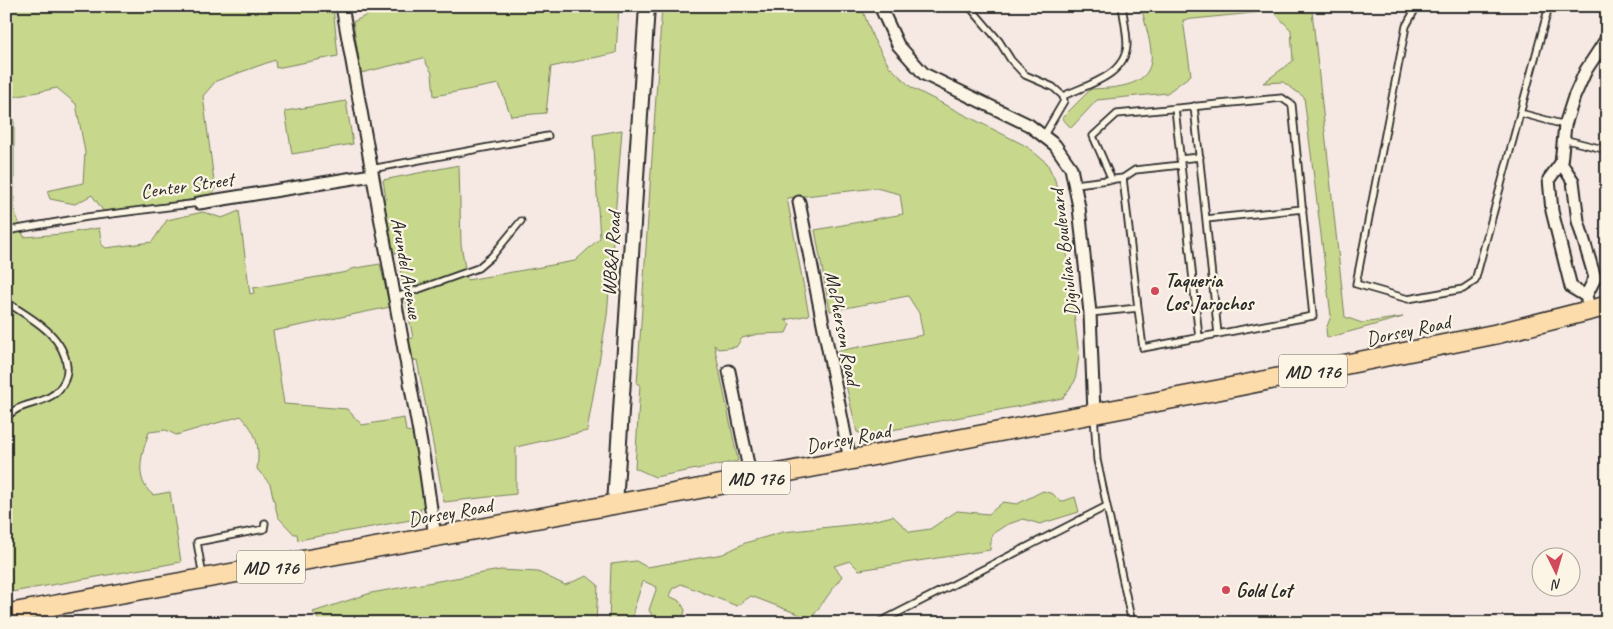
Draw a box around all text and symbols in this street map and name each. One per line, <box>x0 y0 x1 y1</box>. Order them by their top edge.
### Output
street label: Center Street <box>139 166 239 204</box>
street label: Digiulian Boulevard <box>1044 185 1085 318</box>
street label: WB&A Road <box>596 208 627 297</box>
street label: Arundel Avenue <box>385 216 428 322</box>
place label: Taqueria Los Jarochos <box>1165 268 1255 316</box>
street label: McPherson Road <box>819 269 866 390</box>
marker: Taqueria Los Jarochos <box>1149 285 1161 297</box>
street label: Dorsey Road <box>1364 309 1455 352</box>
road number: MD 176 <box>1279 354 1347 388</box>
street label: Dorsey Road <box>804 417 895 459</box>
road number: MD 176 <box>722 462 790 494</box>
street label: Dorsey Road <box>406 492 497 532</box>
north arrow <box>1530 546 1580 596</box>
road number: MD 176 <box>237 550 305 584</box>
text: N <box>1550 576 1562 594</box>
place label: Gold Lot <box>1236 578 1295 603</box>
marker: Gold Lot <box>1220 584 1232 596</box>

